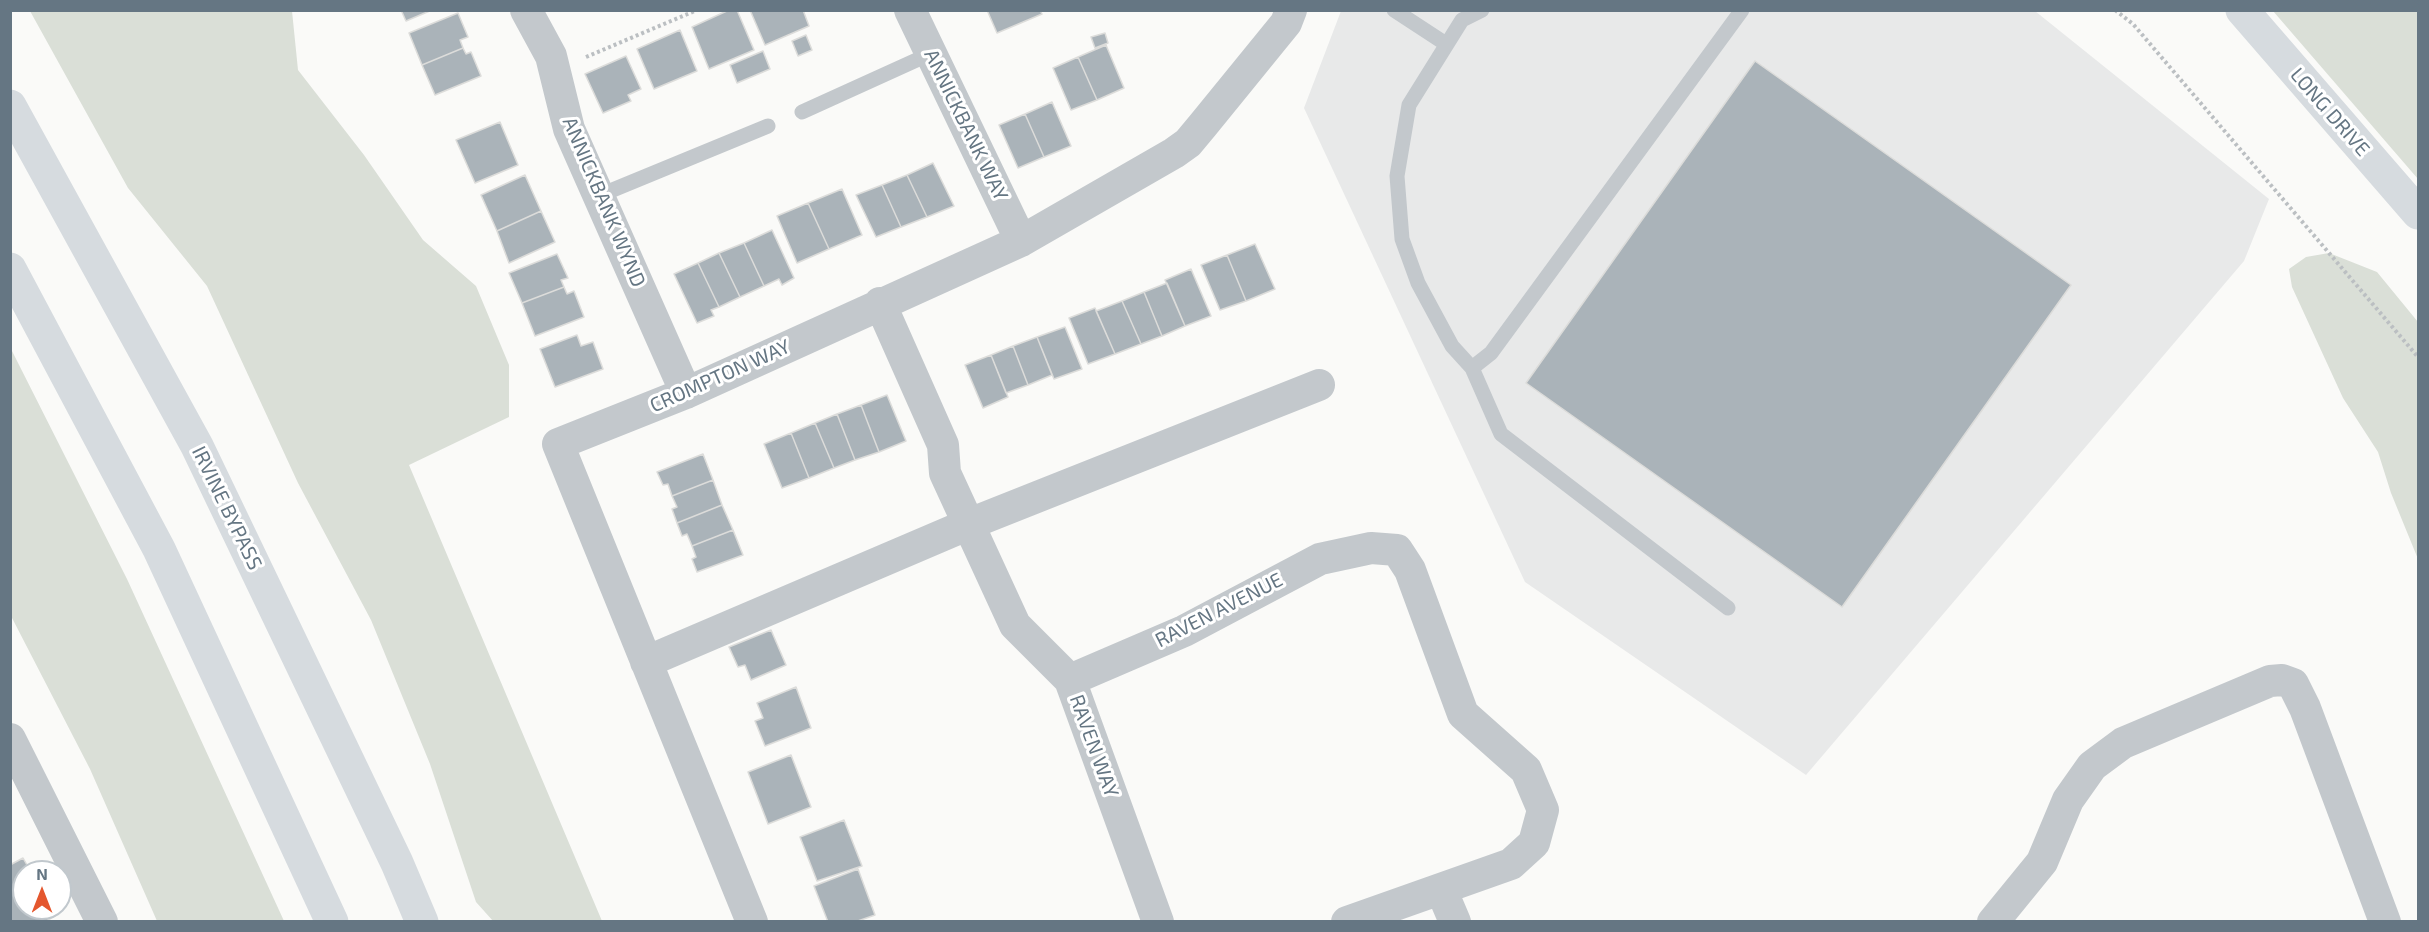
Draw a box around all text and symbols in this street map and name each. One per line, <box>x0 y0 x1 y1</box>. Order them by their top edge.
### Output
street label: ANNICKBANK WAY <box>919 45 1013 205</box>
street label: LONG DRIVE <box>2285 63 2375 161</box>
street label: ANNICKBANK WYND <box>557 114 651 290</box>
street label: CROMPTON WAY <box>646 334 794 418</box>
street label: IRVINE BYPASS <box>187 442 267 574</box>
street label: RAVEN AVENUE <box>1151 568 1287 652</box>
street label: RAVEN WAY <box>1064 691 1124 801</box>
north arrow <box>12 860 72 920</box>
text: N <box>36 864 48 883</box>

